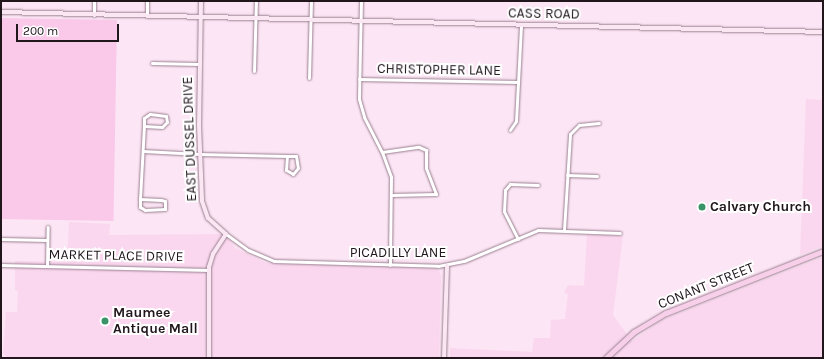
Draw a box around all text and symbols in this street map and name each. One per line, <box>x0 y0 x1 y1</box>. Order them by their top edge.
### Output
street label: CASS ROAD <box>508 5 580 23</box>
scale bar <box>18 16 121 42</box>
text: 200 m <box>23 24 58 38</box>
street label: CHRISTOPHER LANE <box>377 61 501 79</box>
street label: EAST DUSSEL DRIVE <box>179 76 201 202</box>
place label: Calvary Church <box>710 199 811 215</box>
marker: Calvary Church <box>697 202 707 212</box>
street label: PICADILLY LANE <box>350 245 446 261</box>
street label: MARKET PLACE DRIVE <box>48 246 184 266</box>
street label: CONANT STREET <box>656 259 756 313</box>
place label: Maumee Antique Mall <box>113 305 198 338</box>
marker: Maumee Antique Mall <box>100 316 110 326</box>

